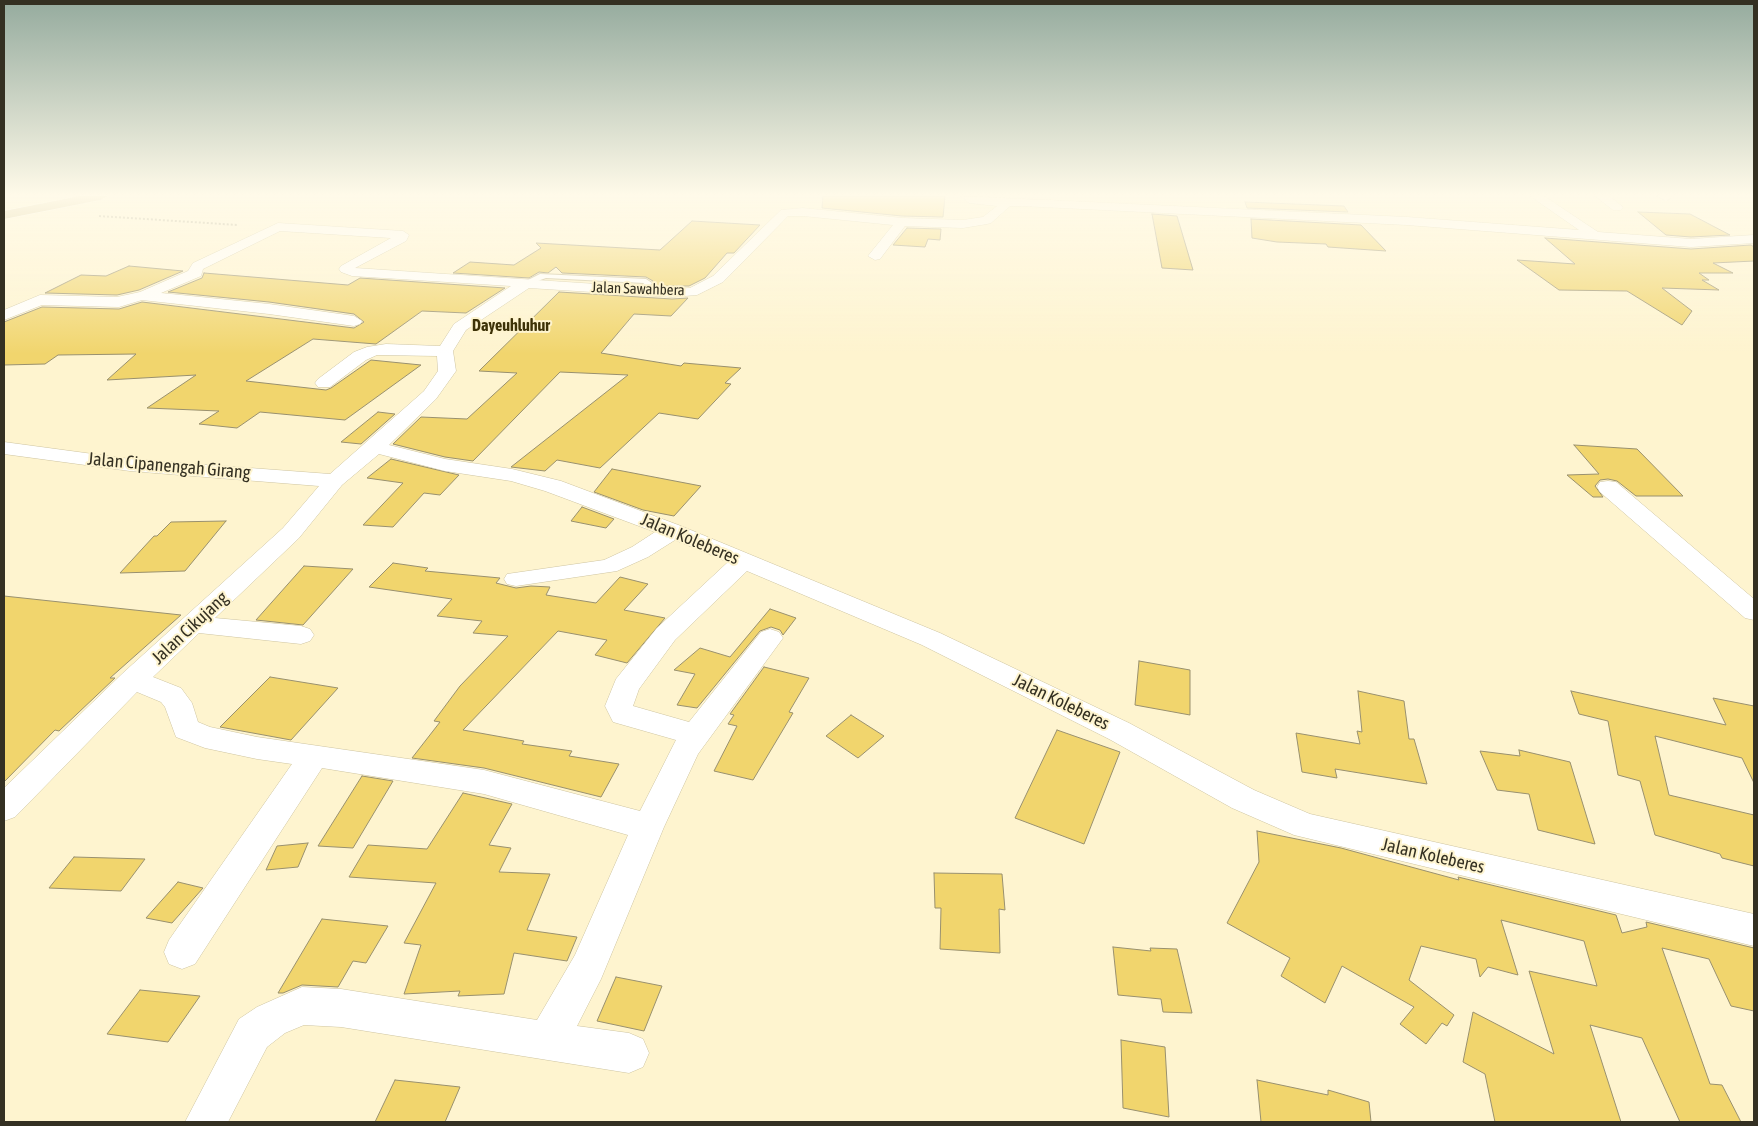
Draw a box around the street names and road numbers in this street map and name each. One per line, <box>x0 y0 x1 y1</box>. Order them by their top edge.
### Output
street label: Jalan Sawahbera <box>591 278 685 300</box>
street label: Jalan Cipanengah Girang <box>87 448 251 484</box>
street label: Jalan Koleberes <box>638 509 742 569</box>
street label: Jalan Cikujang <box>147 587 233 669</box>
street label: Jalan Koleberes <box>1009 669 1113 735</box>
street label: Jalan Koleberes <box>1380 834 1486 878</box>

